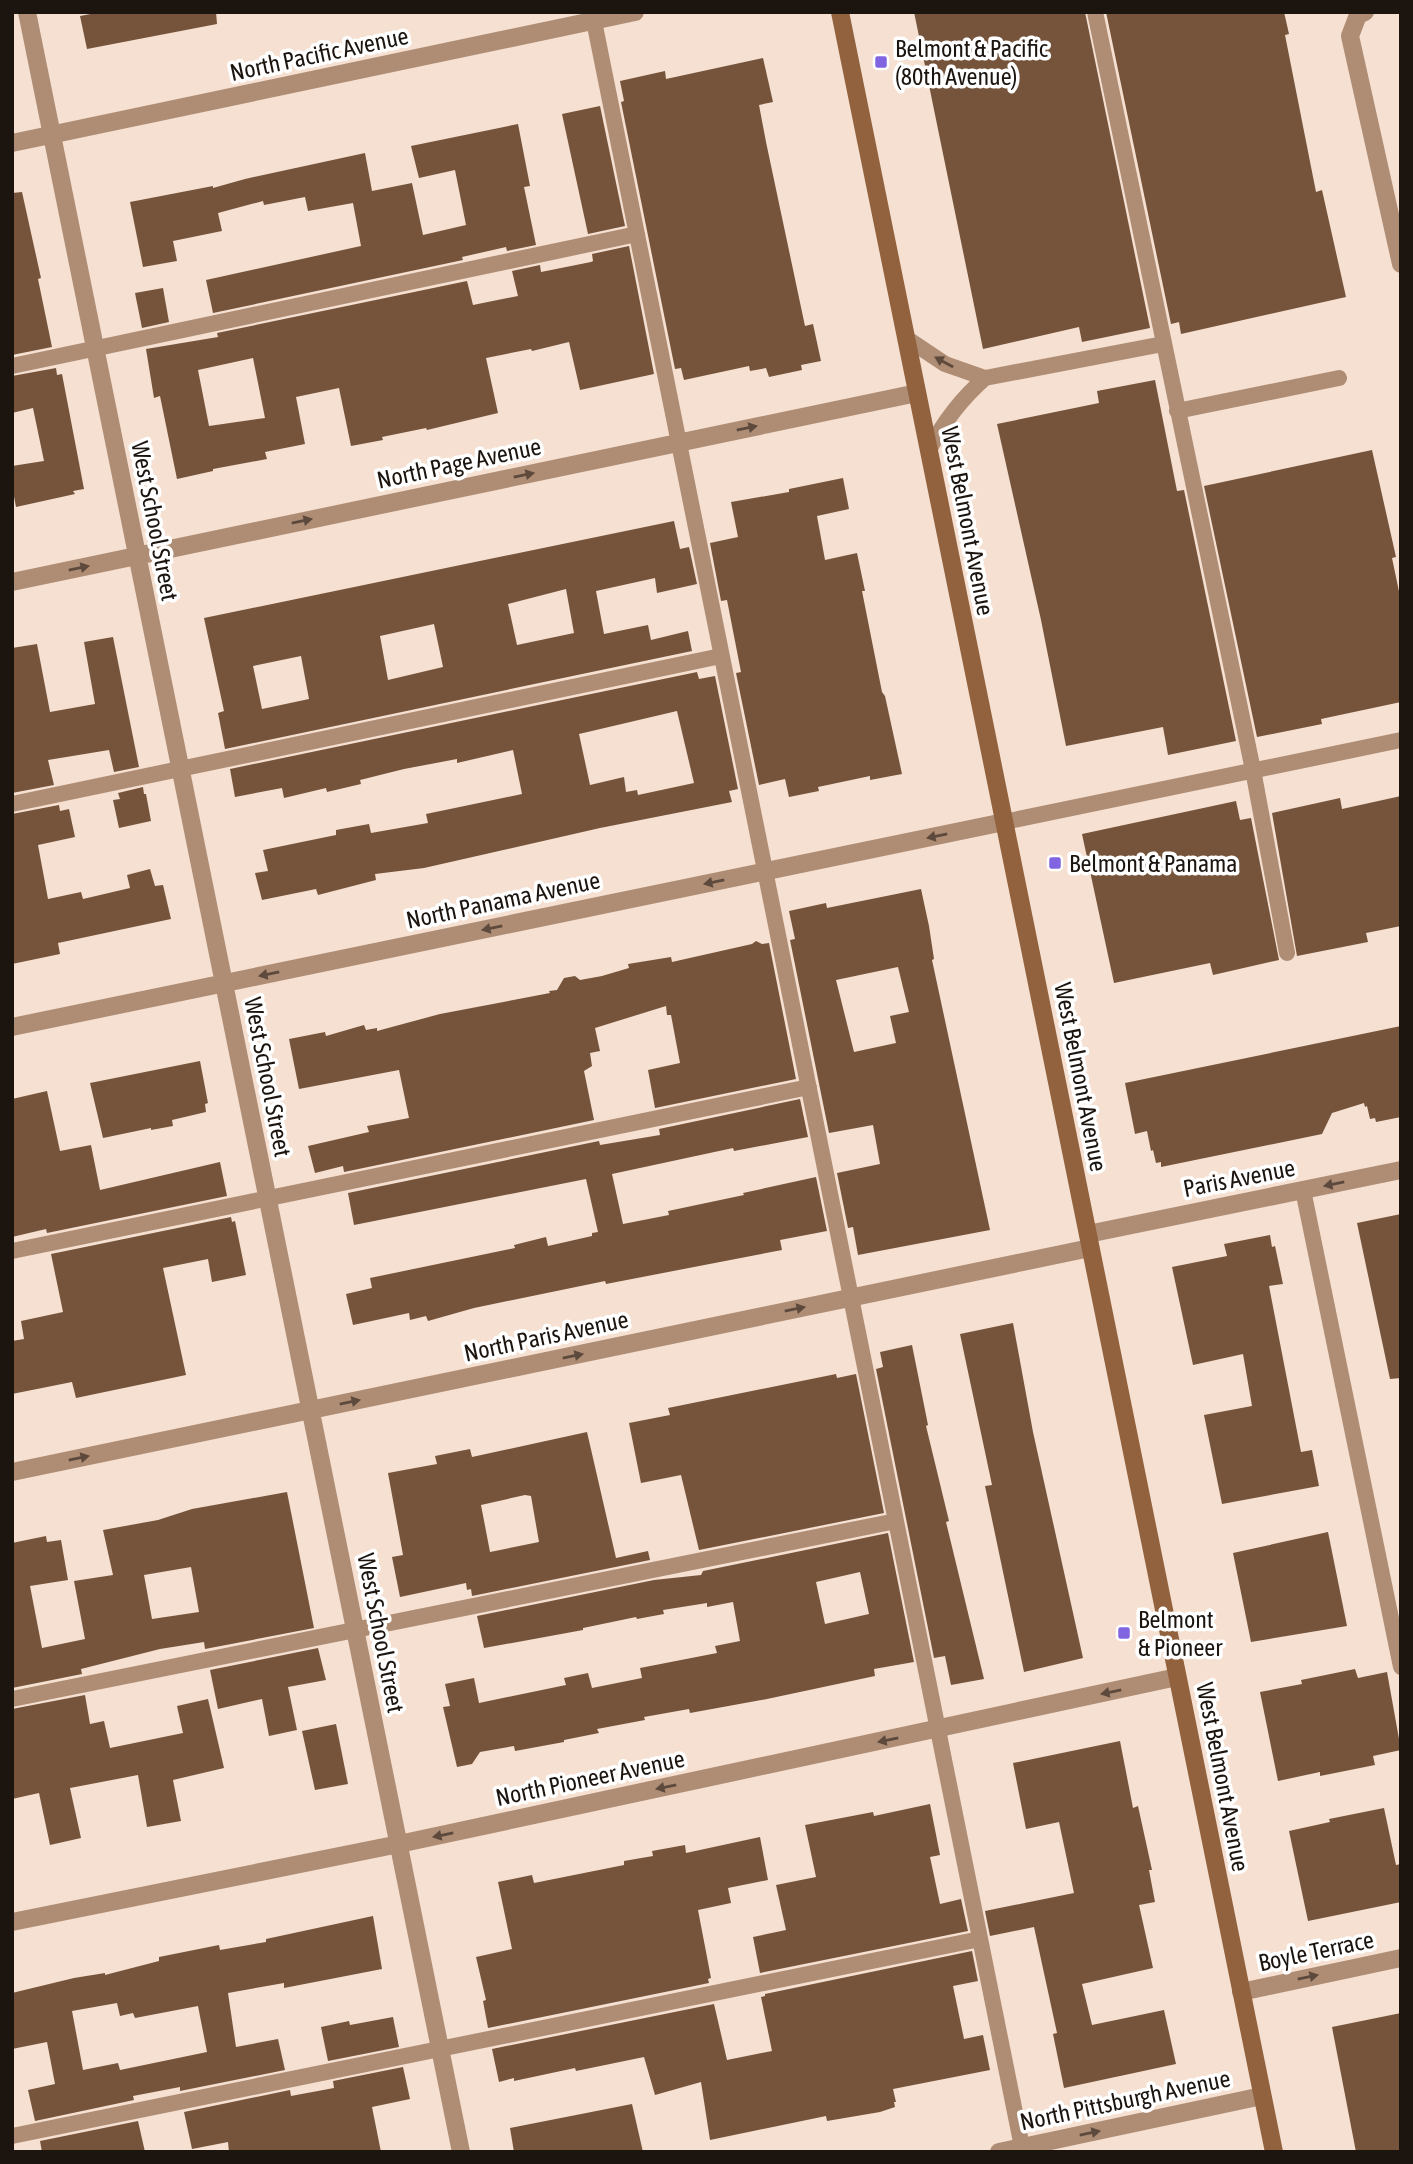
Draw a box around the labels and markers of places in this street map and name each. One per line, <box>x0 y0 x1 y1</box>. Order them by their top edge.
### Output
place label: Belmont & Pacific (80th Avenue) <box>895 35 1048 90</box>
marker: Belmont & Pacific (80th Avenue) <box>873 54 889 70</box>
place label: Belmont & Panama <box>1069 850 1237 877</box>
marker: Belmont & Panama <box>1047 855 1063 871</box>
place label: Belmont & Pioneer <box>1138 1606 1223 1661</box>
marker: Belmont & Pioneer <box>1116 1625 1132 1641</box>

